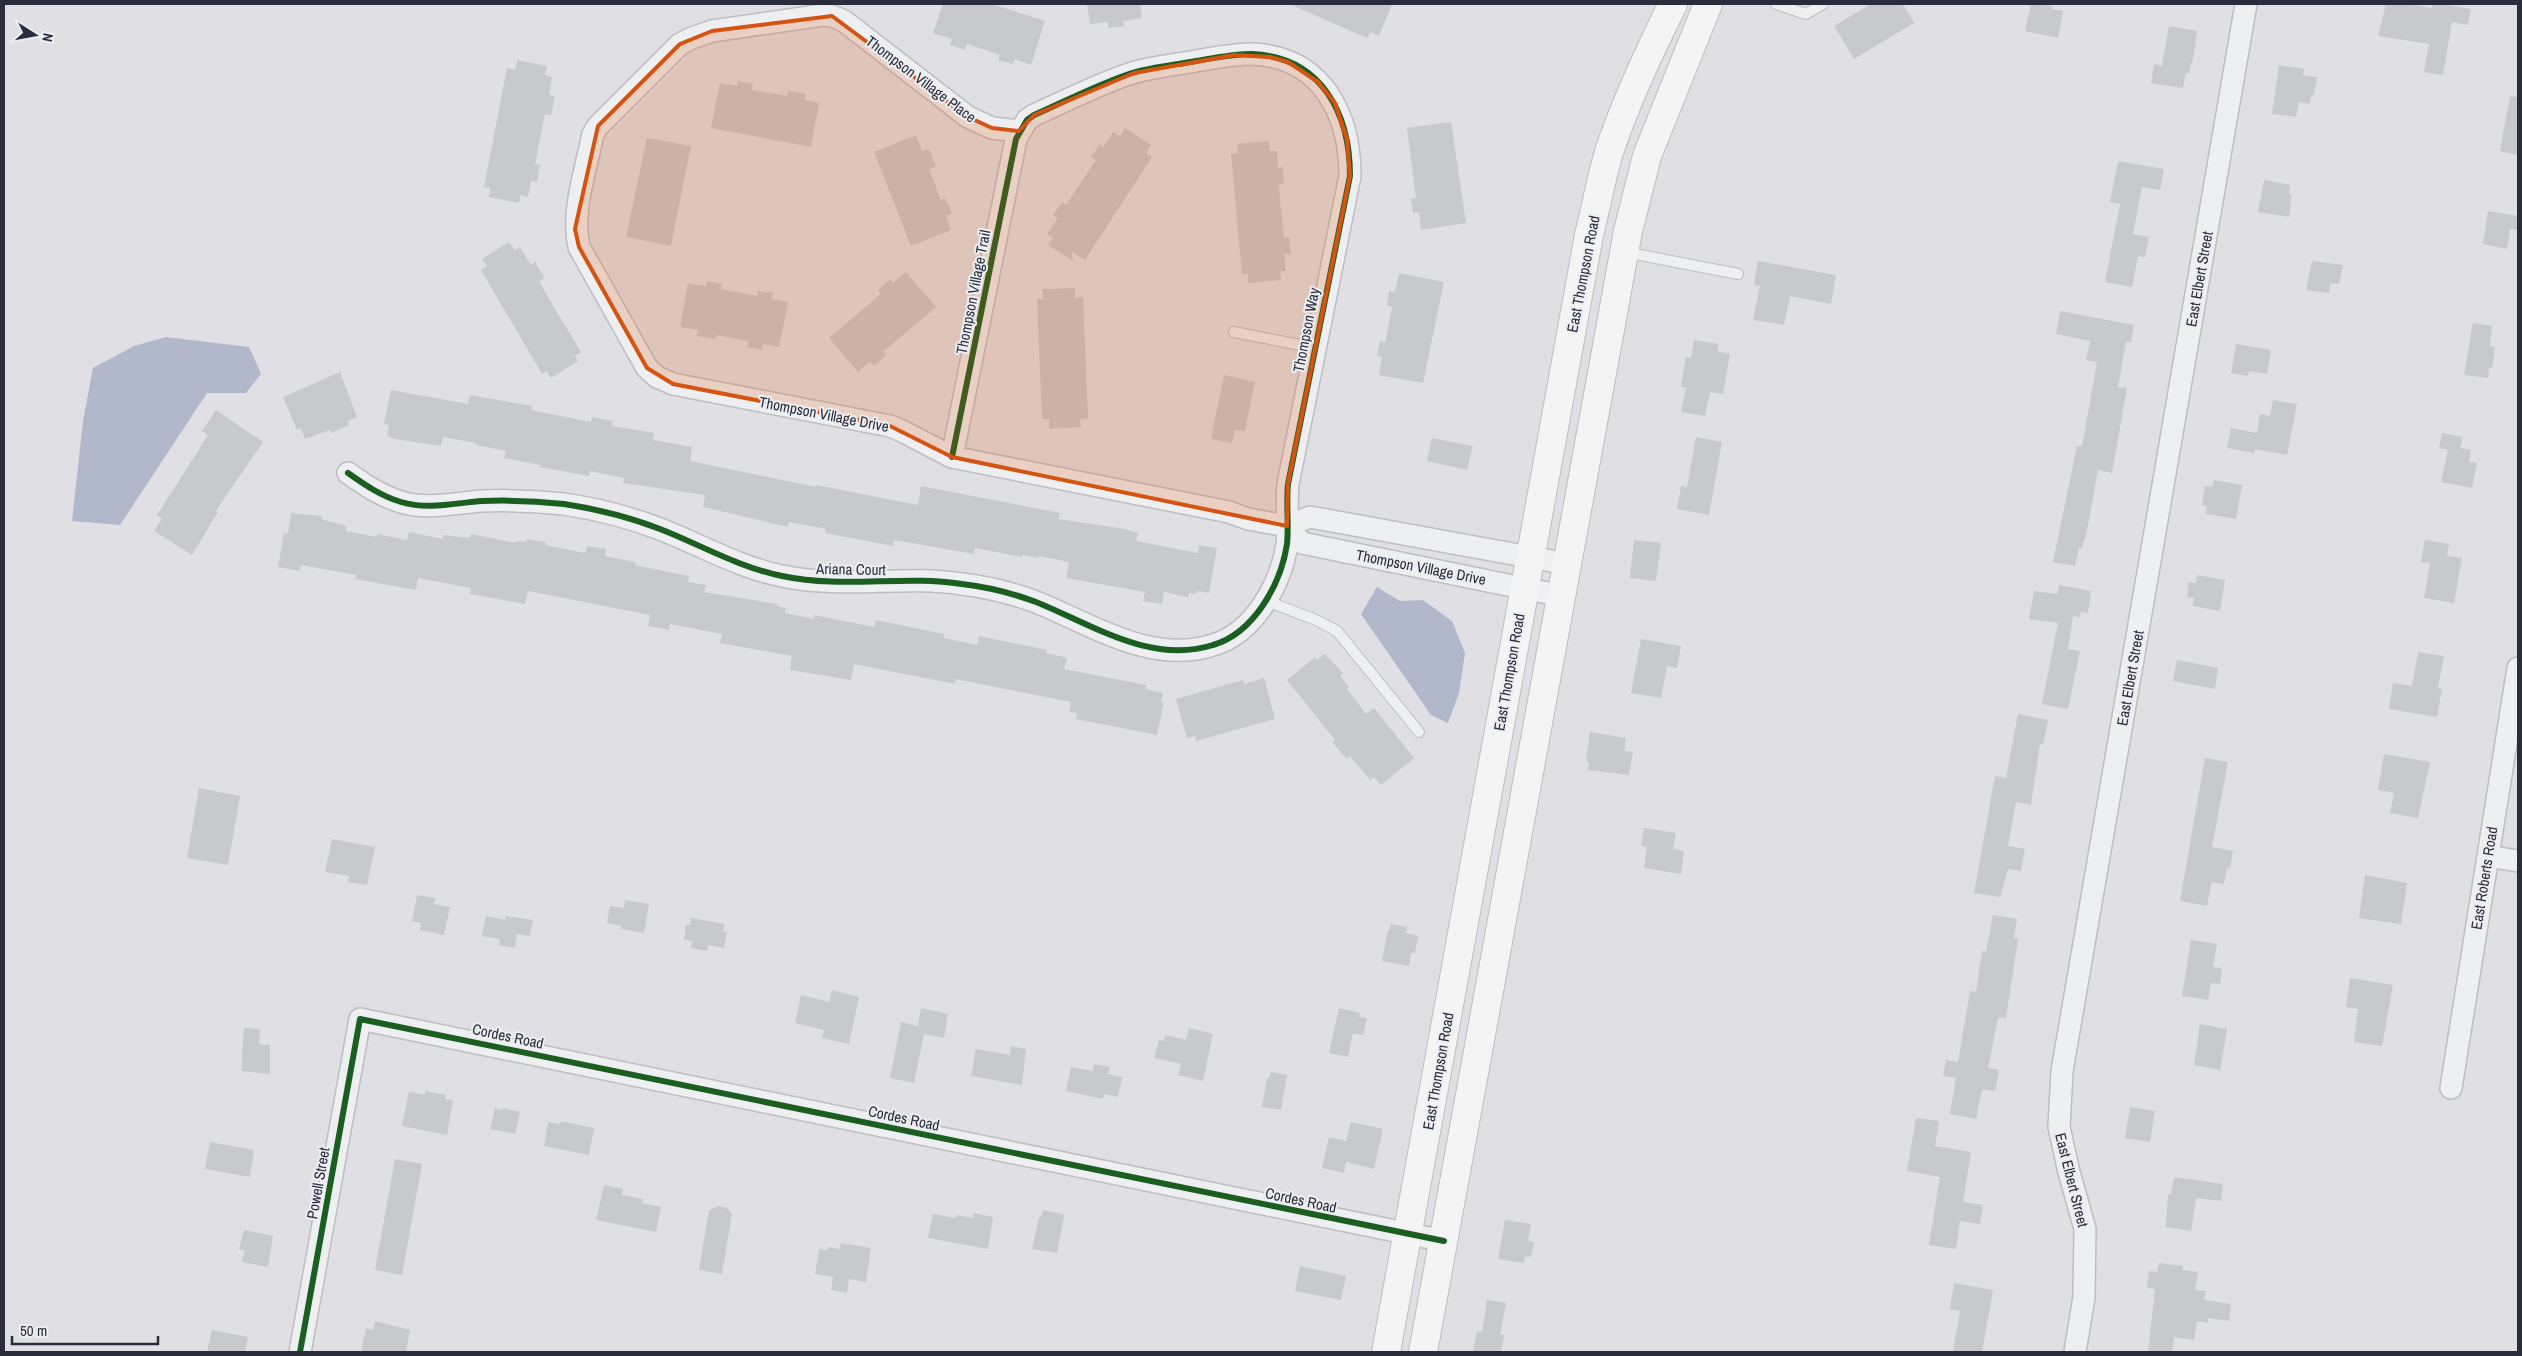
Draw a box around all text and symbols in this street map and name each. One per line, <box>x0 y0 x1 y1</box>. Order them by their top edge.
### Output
north arrow <box>10 10 60 60</box>
street label: Thompson Village Place <box>862 31 981 128</box>
text: N <box>38 32 57 43</box>
street label: East Thompson Road <box>1561 214 1605 334</box>
street label: Thompson Village Trail <box>951 228 995 356</box>
street label: East Elbert Street <box>2180 229 2218 328</box>
street label: Thompson Way <box>1288 285 1325 374</box>
street label: Thompson Village Drive <box>757 391 891 437</box>
street label: Thompson Village Drive <box>1354 544 1488 590</box>
street label: Ariana Court <box>815 558 887 580</box>
street label: East Thompson Road <box>1488 612 1530 732</box>
street label: East Elbert Street <box>2111 628 2149 727</box>
street label: East Roberts Road <box>2466 825 2502 931</box>
street label: East Thompson Road <box>1417 1011 1459 1131</box>
street label: Cordes Road <box>470 1018 546 1054</box>
street label: Cordes Road <box>866 1100 942 1136</box>
street label: East Elbert Street <box>2050 1131 2094 1230</box>
street label: Powell Street <box>301 1145 335 1221</box>
street label: Cordes Road <box>1263 1182 1339 1218</box>
scale bar <box>12 1314 159 1346</box>
text: 50 m <box>20 1320 47 1341</box>

